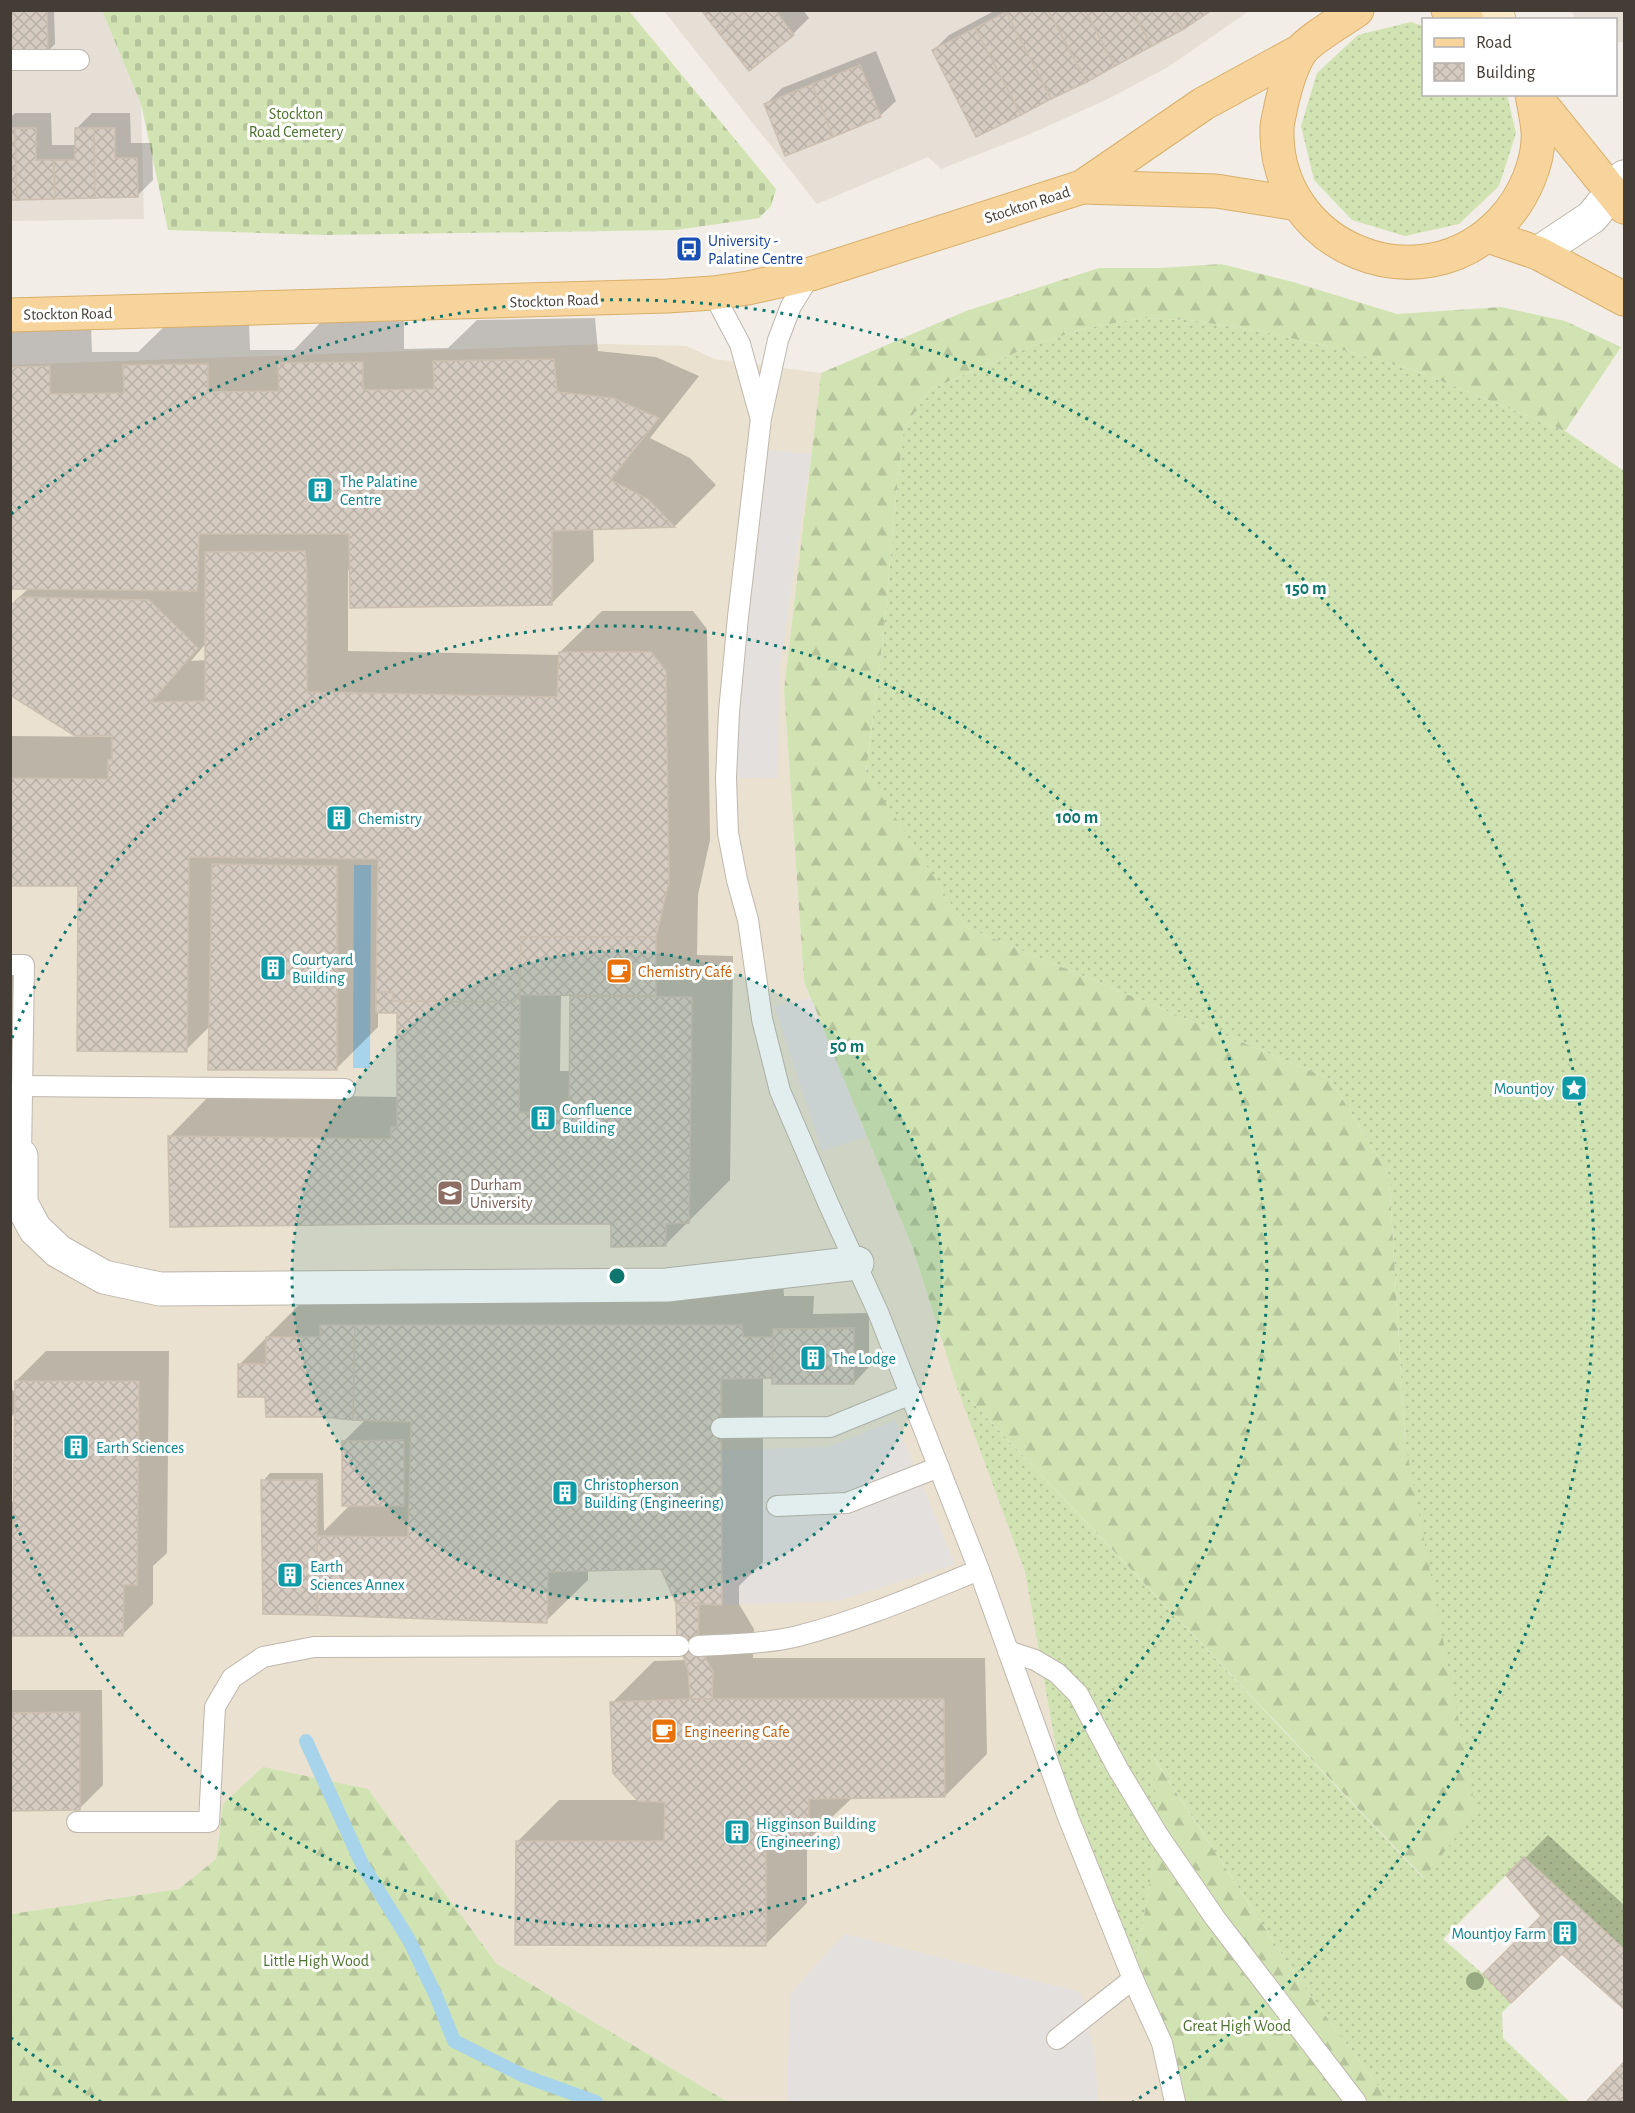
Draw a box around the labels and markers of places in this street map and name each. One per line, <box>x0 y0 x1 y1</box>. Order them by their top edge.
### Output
place label: University - Palatine Centre <box>708 233 803 267</box>
bus stop icon: University - Palatine Centre <box>674 234 704 264</box>
place label: The Palatine Centre <box>340 474 417 508</box>
building icon: The Palatine Centre <box>305 475 335 505</box>
building icon: Chemistry <box>324 803 354 833</box>
place label: Chemistry <box>358 811 422 828</box>
place label: Courtyard Building <box>292 952 353 986</box>
building icon: Courtyard Building <box>258 953 288 983</box>
cafe icon: Chemistry Café <box>604 956 634 986</box>
place label: Chemistry Café <box>638 964 732 981</box>
place icon: Mountjoy <box>1559 1073 1589 1103</box>
place label: Mountjoy <box>1494 1081 1554 1098</box>
place label: Confluence Building <box>562 1102 632 1136</box>
building icon: Confluence Building <box>528 1103 558 1133</box>
place label: Durham University <box>470 1177 533 1212</box>
school or university icon: Durham University <box>435 1178 465 1208</box>
centre of rings <box>607 1266 627 1286</box>
building icon: The Lodge <box>798 1343 828 1373</box>
place label: The Lodge <box>832 1351 896 1367</box>
building icon: Earth Sciences <box>61 1432 91 1462</box>
place label: Earth Sciences <box>96 1440 184 1456</box>
place label: Christopherson Building (Engineering) <box>584 1477 725 1511</box>
building icon: Christopherson Building (Engineering) <box>550 1478 580 1508</box>
place label: Earth Sciences Annex <box>310 1559 405 1593</box>
building icon: Earth Sciences Annex <box>275 1560 305 1590</box>
cafe icon: Engineering Cafe <box>649 1716 679 1746</box>
place label: Engineering Cafe <box>684 1724 790 1740</box>
place label: Higginson Building (Engineering) <box>756 1816 876 1850</box>
building icon: Higginson Building (Engineering) <box>722 1817 752 1847</box>
building icon: Mountjoy Farm <box>1550 1918 1580 1948</box>
place label: Mountjoy Farm <box>1451 1926 1546 1943</box>

